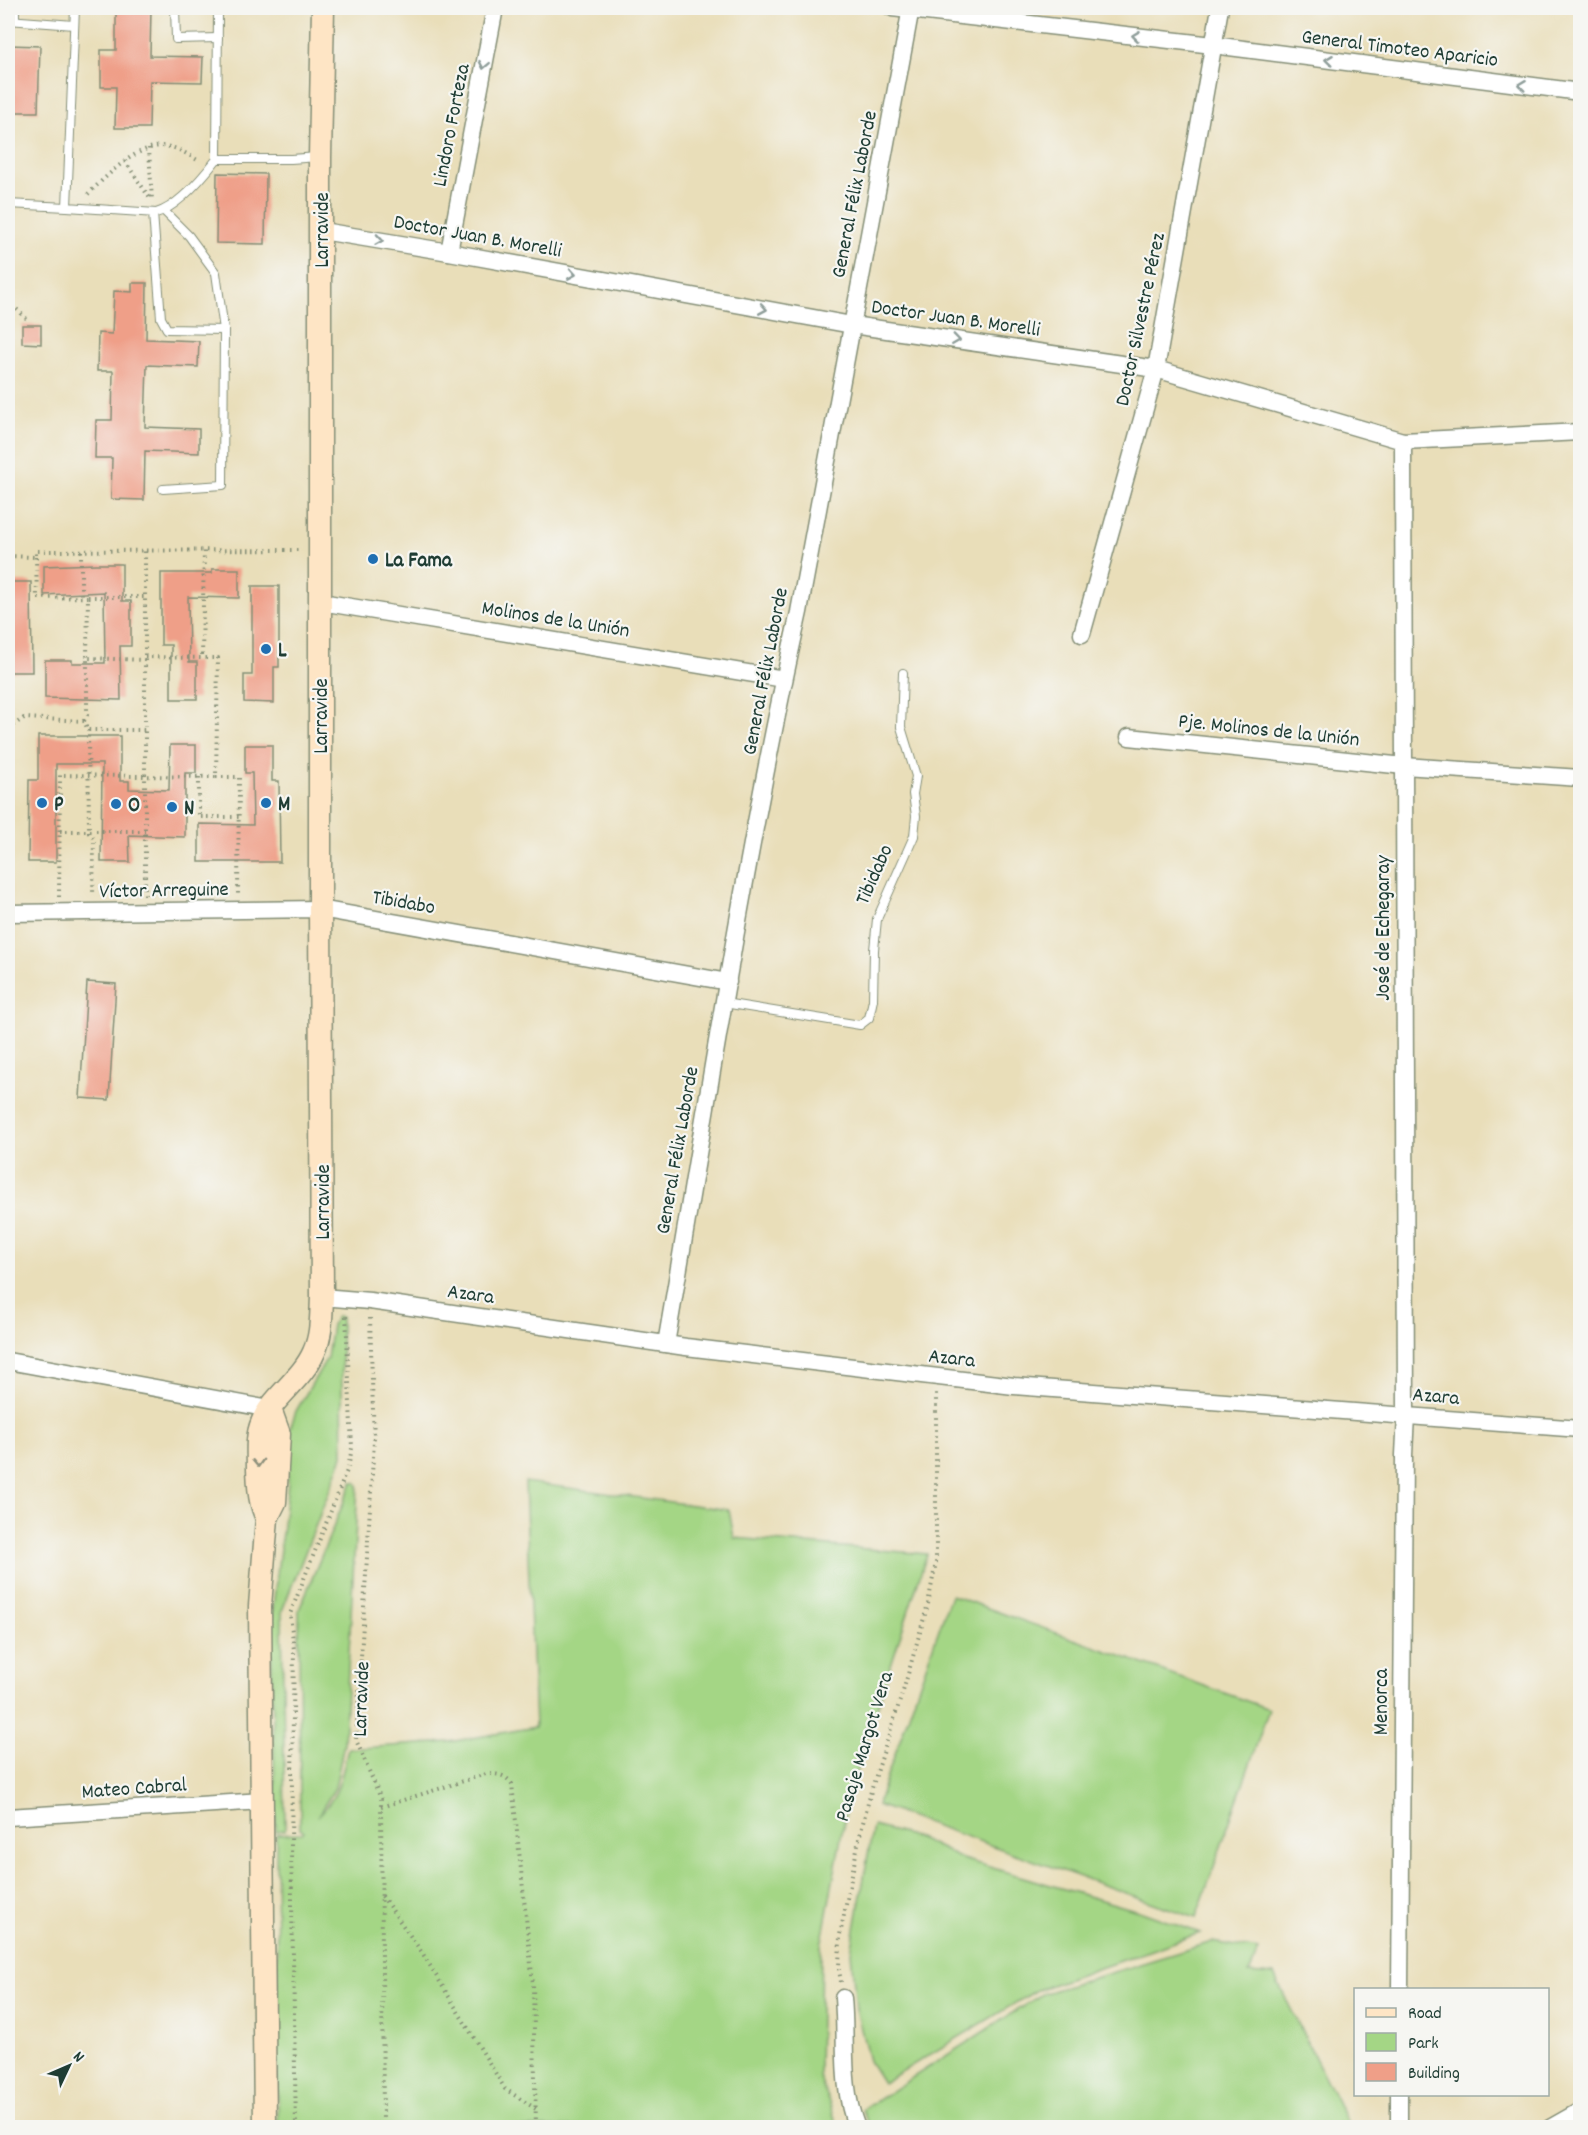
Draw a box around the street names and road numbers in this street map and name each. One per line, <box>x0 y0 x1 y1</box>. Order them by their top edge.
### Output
street label: General Timoteo Aparicio <box>1300 23 1500 77</box>
street label: Lindoro Forteza <box>426 60 480 190</box>
street label: General Félix Laborde <box>825 108 887 281</box>
street label: Larravide <box>309 192 339 268</box>
street label: Doctor Juan B. Morelli <box>391 208 564 268</box>
street label: Doctor Silvestre Pérez <box>1109 230 1175 409</box>
street label: Doctor Juan B. Morelli <box>869 293 1042 347</box>
street label: General Félix Laborde <box>736 585 798 758</box>
street label: Molinos de la Unión <box>479 594 632 647</box>
street label: Larravide <box>308 678 338 754</box>
street label: Pje. Molinos de la Unión <box>1177 708 1361 756</box>
street label: Tibidabo <box>849 840 902 910</box>
street label: José de Echegaray <box>1370 855 1400 1001</box>
street label: Víctor Arreguine <box>99 876 229 908</box>
street label: Tibidabo <box>370 884 437 924</box>
street label: General Félix Laborde <box>649 1064 708 1237</box>
street label: Larravide <box>310 1164 340 1240</box>
street label: Azara <box>445 1278 497 1314</box>
street label: Azara <box>927 1343 978 1377</box>
street label: Azara <box>1411 1381 1462 1415</box>
street label: Larravide <box>347 1661 379 1737</box>
street label: Pasaje Margot Vera <box>829 1667 903 1826</box>
street label: Menorca <box>1368 1668 1398 1735</box>
street label: Mateo Cabral <box>81 1771 188 1809</box>

